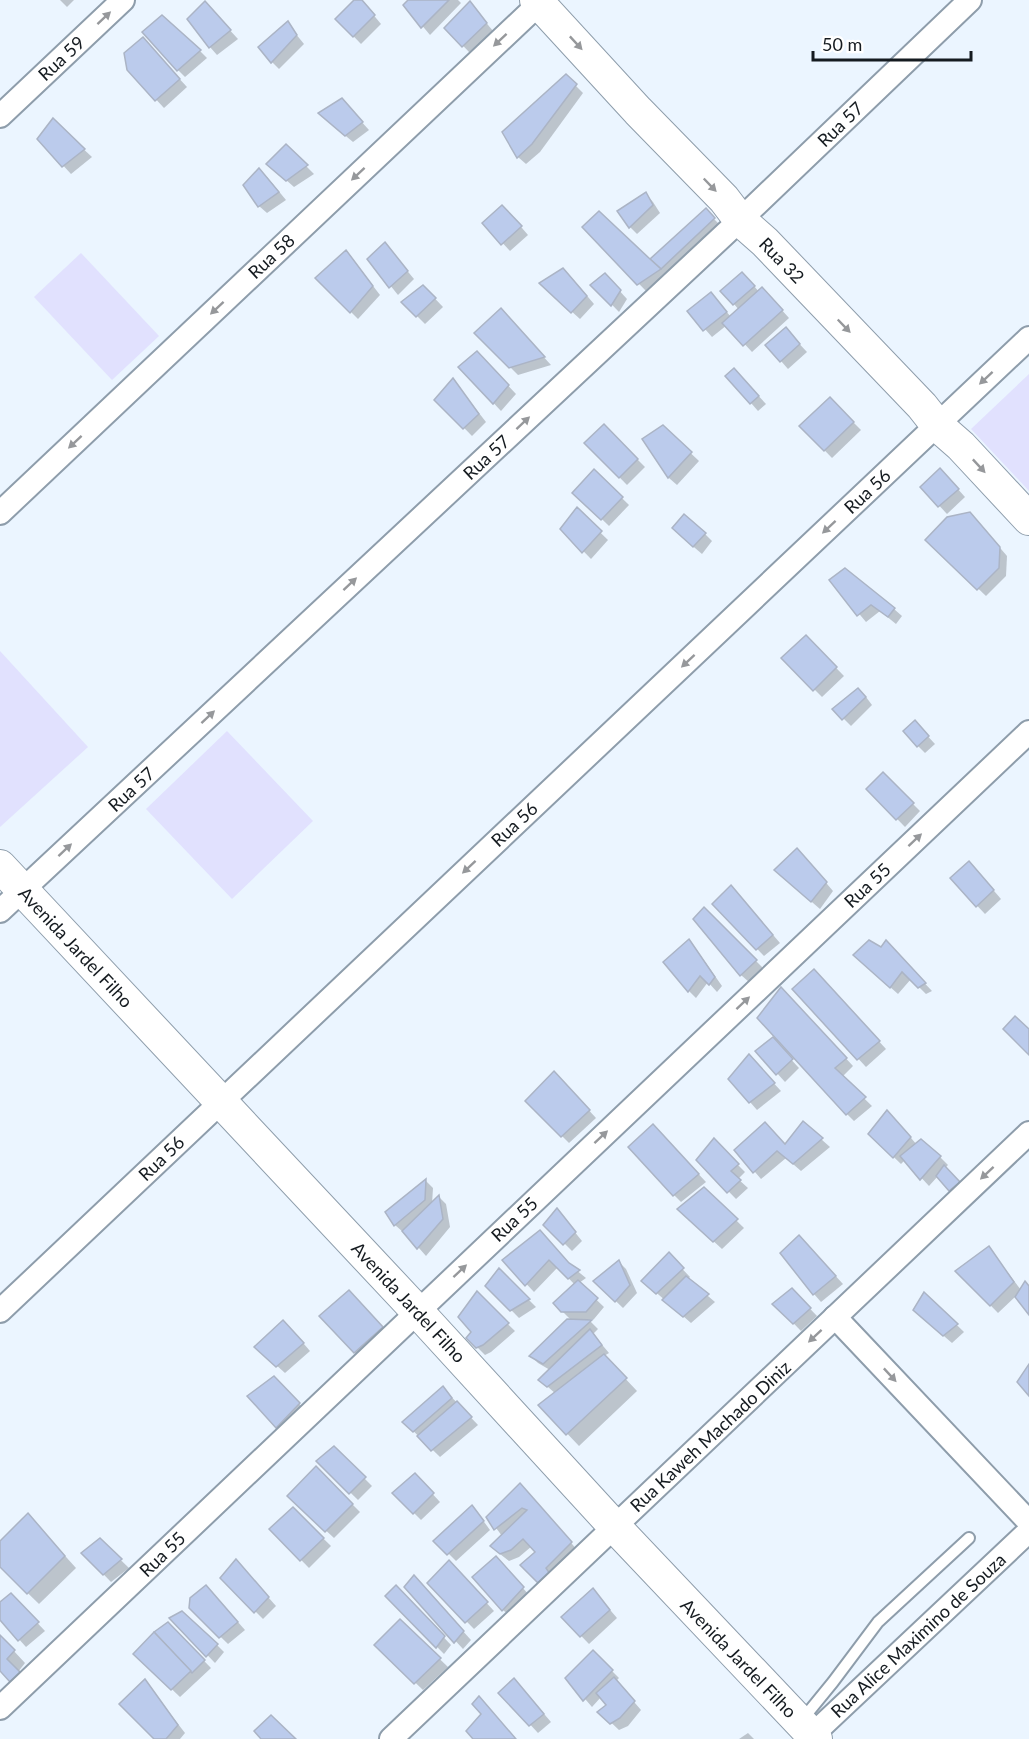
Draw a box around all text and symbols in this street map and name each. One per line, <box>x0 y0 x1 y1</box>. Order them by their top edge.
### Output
one-way arrow <box>96 11 111 25</box>
scale bar <box>813 24 970 62</box>
street label: Rua 59 <box>33 31 89 85</box>
one-way arrow <box>493 33 508 47</box>
text: 50 m <box>822 33 862 55</box>
one-way arrow <box>568 36 582 50</box>
street label: Rua 57 <box>812 97 868 151</box>
one-way arrow <box>351 167 366 181</box>
one-way arrow <box>703 177 717 192</box>
street label: Rua 58 <box>243 229 299 283</box>
street label: Rua 32 <box>755 232 809 288</box>
one-way arrow <box>209 301 224 315</box>
one-way arrow <box>837 318 851 333</box>
one-way arrow <box>980 371 994 385</box>
one-way arrow <box>516 416 530 430</box>
street label: Rua 57 <box>458 430 514 484</box>
one-way arrow <box>68 435 83 448</box>
one-way arrow <box>972 458 985 473</box>
street label: Rua 56 <box>839 464 895 518</box>
one-way arrow <box>822 520 837 534</box>
one-way arrow <box>342 578 357 591</box>
one-way arrow <box>681 653 695 667</box>
one-way arrow <box>200 710 215 724</box>
street label: Rua 57 <box>103 762 159 816</box>
street label: Rua 56 <box>486 797 542 851</box>
one-way arrow <box>907 834 922 847</box>
one-way arrow <box>57 844 72 857</box>
street label: Rua 55 <box>839 858 895 912</box>
one-way arrow <box>463 859 477 873</box>
street label: Avenida Jardel Filho <box>14 882 138 1012</box>
one-way arrow <box>735 996 750 1010</box>
one-way arrow <box>594 1130 609 1144</box>
street label: Rua 56 <box>133 1131 189 1185</box>
one-way arrow <box>980 1166 994 1180</box>
street label: Rua 55 <box>486 1192 542 1246</box>
street label: Avenida Jardel Filho <box>347 1237 471 1367</box>
one-way arrow <box>452 1264 467 1278</box>
one-way arrow <box>808 1329 822 1343</box>
street label: Rua Kaweh Machado Diniz <box>625 1356 795 1516</box>
one-way arrow <box>883 1367 897 1382</box>
street label: Rua 55 <box>134 1527 190 1581</box>
street label: Rua Alice Maximino de Souza <box>826 1548 1010 1722</box>
street label: Avenida Jardel Filho <box>676 1594 802 1722</box>

